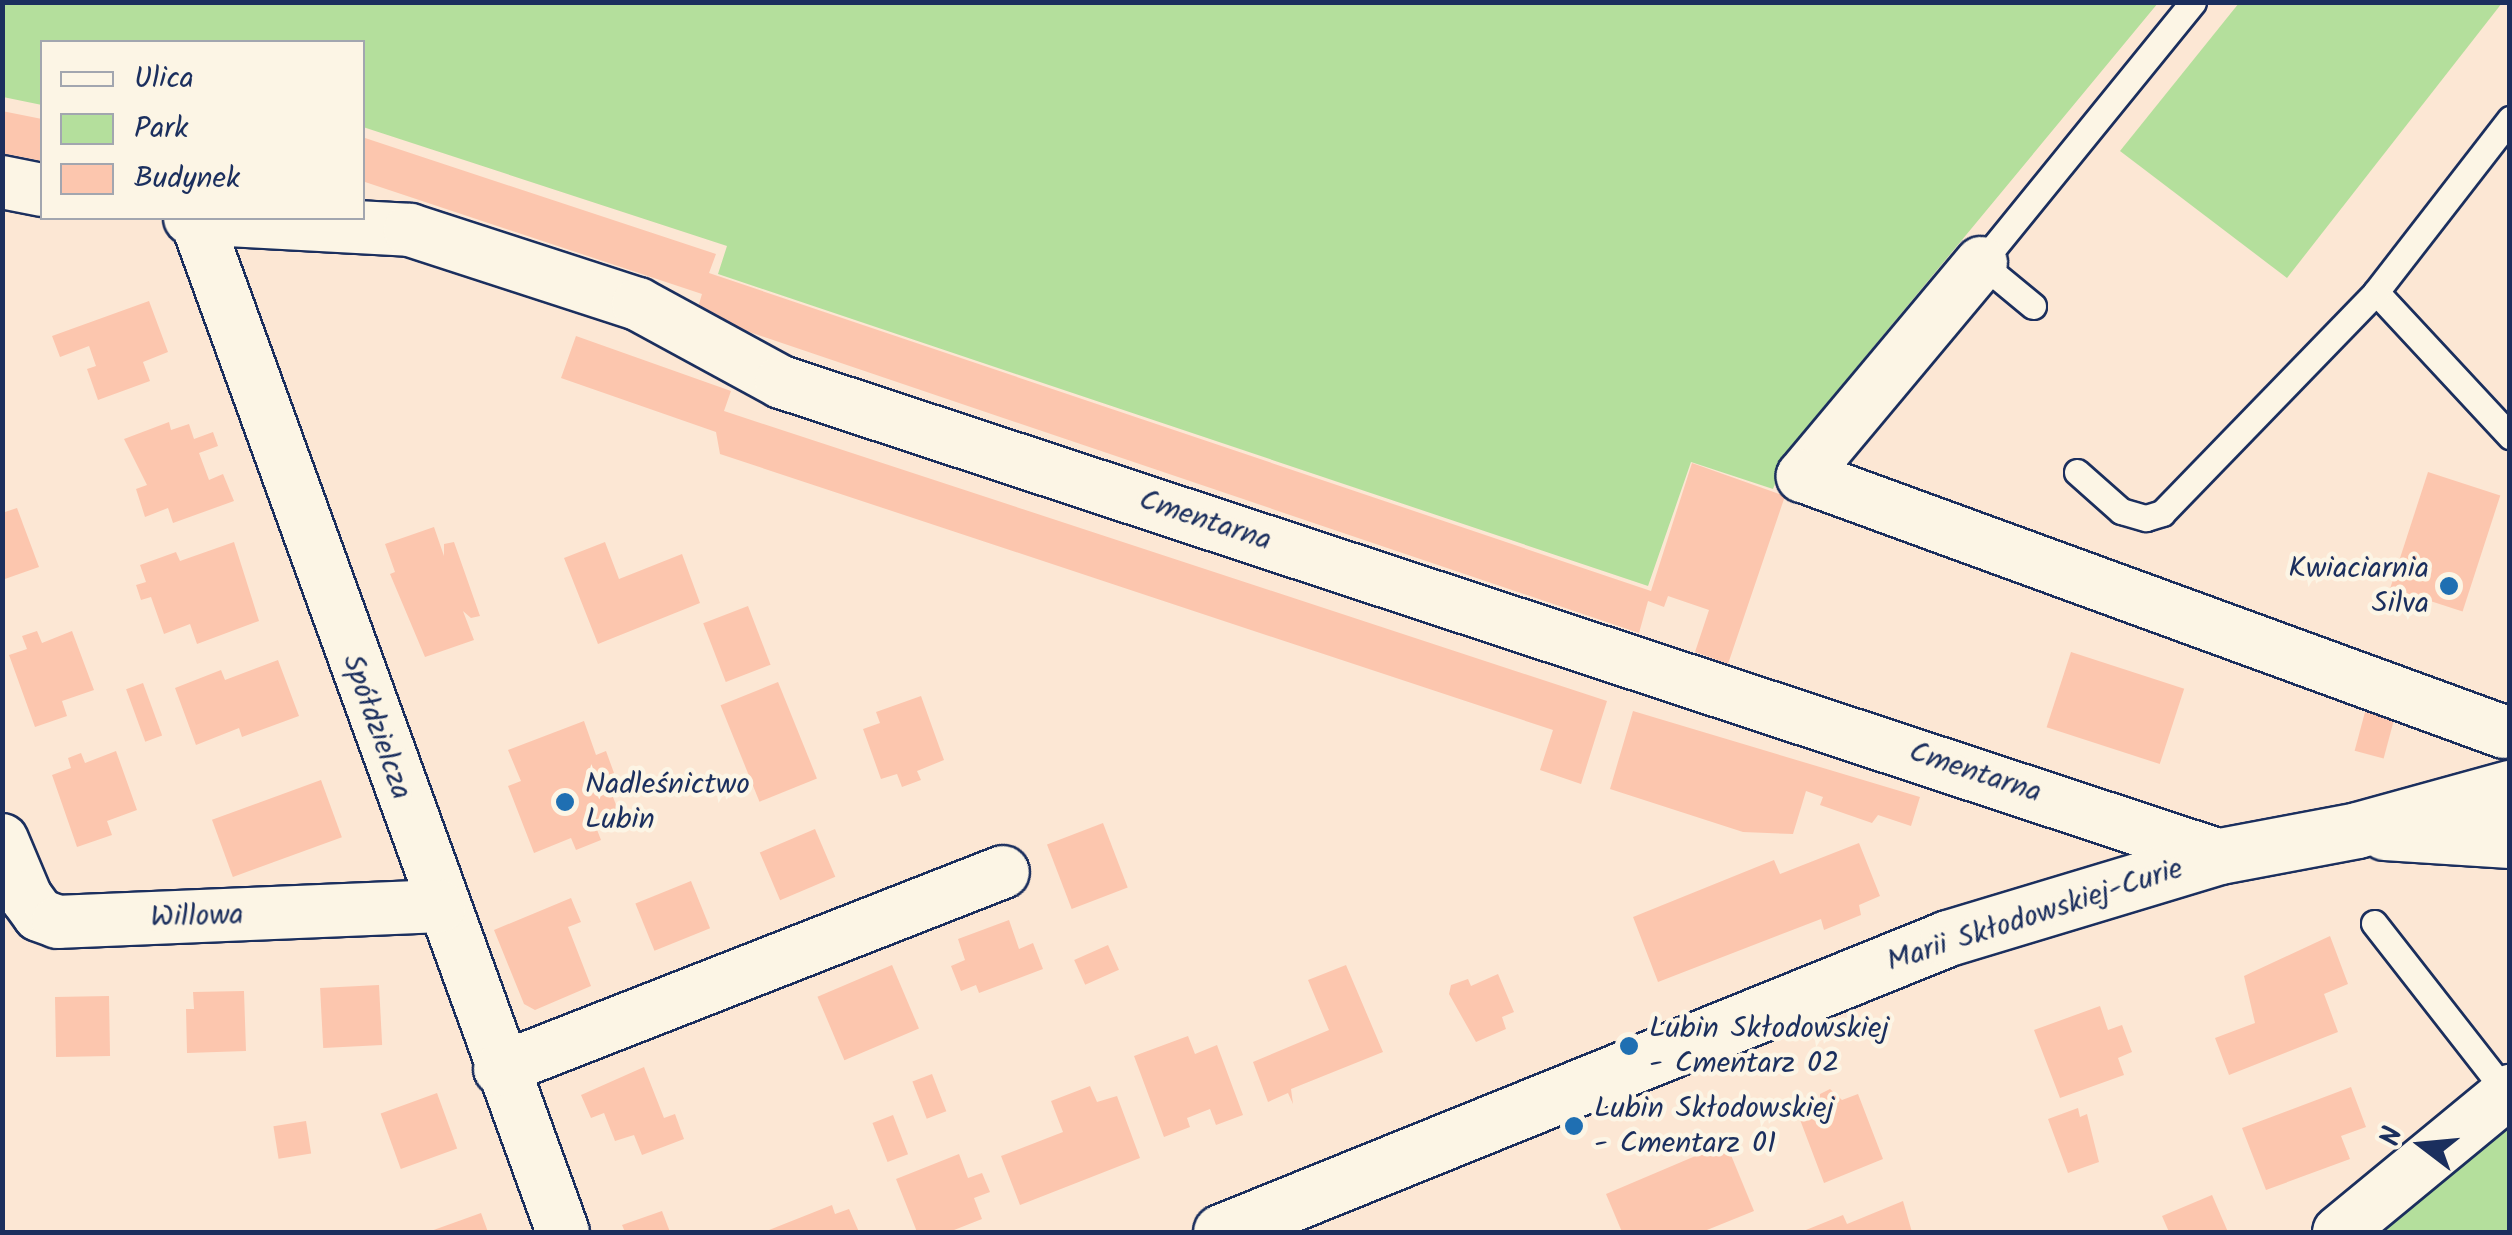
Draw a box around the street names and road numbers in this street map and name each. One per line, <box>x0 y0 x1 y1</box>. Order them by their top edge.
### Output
street label: Cmentarna <box>1134 483 1276 559</box>
street label: Spółdzielcza <box>333 650 419 804</box>
street label: Cmentarna <box>1904 735 2046 811</box>
street label: Marii Skłodowskiej-Curie <box>1882 851 2188 981</box>
street label: Willowa <box>150 897 244 937</box>

